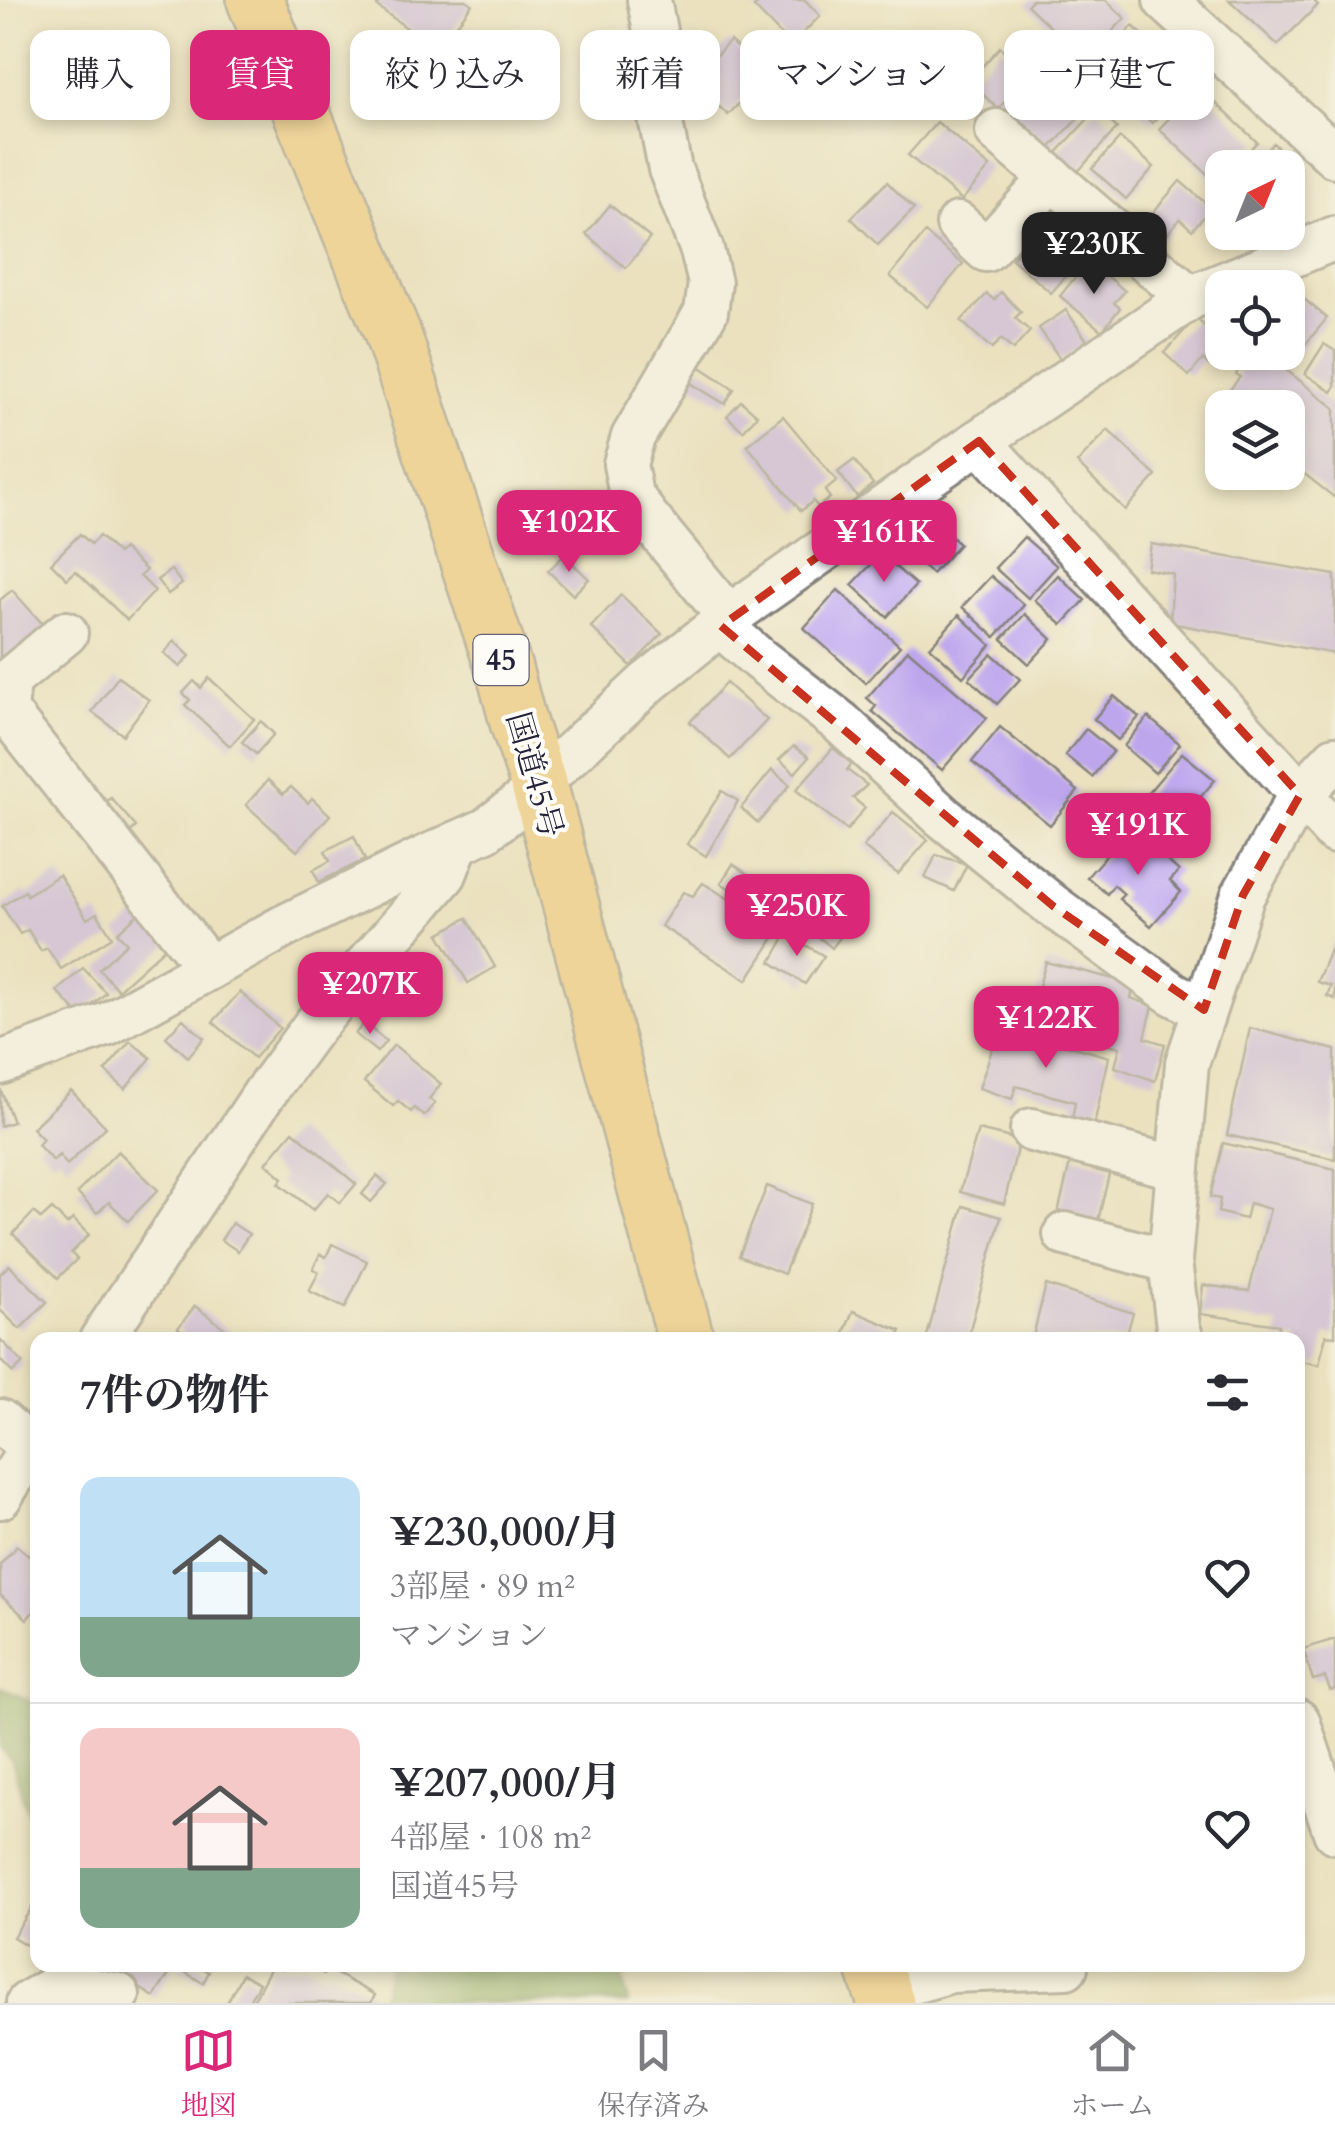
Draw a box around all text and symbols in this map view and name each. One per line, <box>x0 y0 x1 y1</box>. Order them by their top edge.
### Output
chip: 購入 <box>30 30 170 120</box>
chip: 賃貸 <box>190 30 330 120</box>
chip: 絞り込み <box>350 30 560 120</box>
chip: 新着 <box>580 30 720 120</box>
chip: マンション <box>740 30 984 120</box>
chip: 一戸建て <box>1004 30 1214 120</box>
north arrow <box>1205 150 1305 250</box>
map controls <box>1205 150 1305 490</box>
pin: ¥230K <box>1024 212 1164 297</box>
text: ¥230K <box>1044 222 1144 266</box>
button: locate <box>1205 270 1305 370</box>
button: layers <box>1205 390 1305 490</box>
pin: ¥102K <box>499 490 639 575</box>
text: ¥102K <box>519 500 619 544</box>
pin: ¥161K <box>814 500 954 585</box>
text: ¥161K <box>834 510 934 554</box>
road number: 45 <box>474 635 528 685</box>
street label: 国道45号 <box>495 707 573 843</box>
pin: ¥191K <box>1068 793 1208 878</box>
text: ¥191K <box>1088 803 1188 847</box>
pin: ¥250K <box>727 874 867 959</box>
text: ¥250K <box>747 884 847 928</box>
pin: ¥207K <box>300 952 440 1037</box>
text: ¥207K <box>320 962 420 1006</box>
pin: ¥122K <box>976 986 1116 1071</box>
text: ¥122K <box>996 996 1096 1040</box>
icon: filters <box>1200 1365 1255 1420</box>
text: 7件の物件 <box>80 1367 270 1424</box>
text: ¥230,000/月 <box>390 1503 622 1560</box>
icon: home <box>160 1517 280 1637</box>
icon: heart <box>1200 1550 1255 1605</box>
text: 3部屋 · 89 m² <box>390 1565 575 1609</box>
text: マンション <box>390 1614 549 1658</box>
text: ¥207,000/月 <box>390 1754 622 1811</box>
icon: home <box>160 1768 280 1888</box>
icon: heart <box>1200 1801 1255 1856</box>
text: 4部屋 · 108 m² <box>390 1816 591 1860</box>
text: 国道45号 <box>390 1865 519 1909</box>
tab: 地図 <box>180 2023 237 2125</box>
tab: 保存済み <box>597 2023 710 2125</box>
tab: ホーム <box>1070 2023 1155 2125</box>

